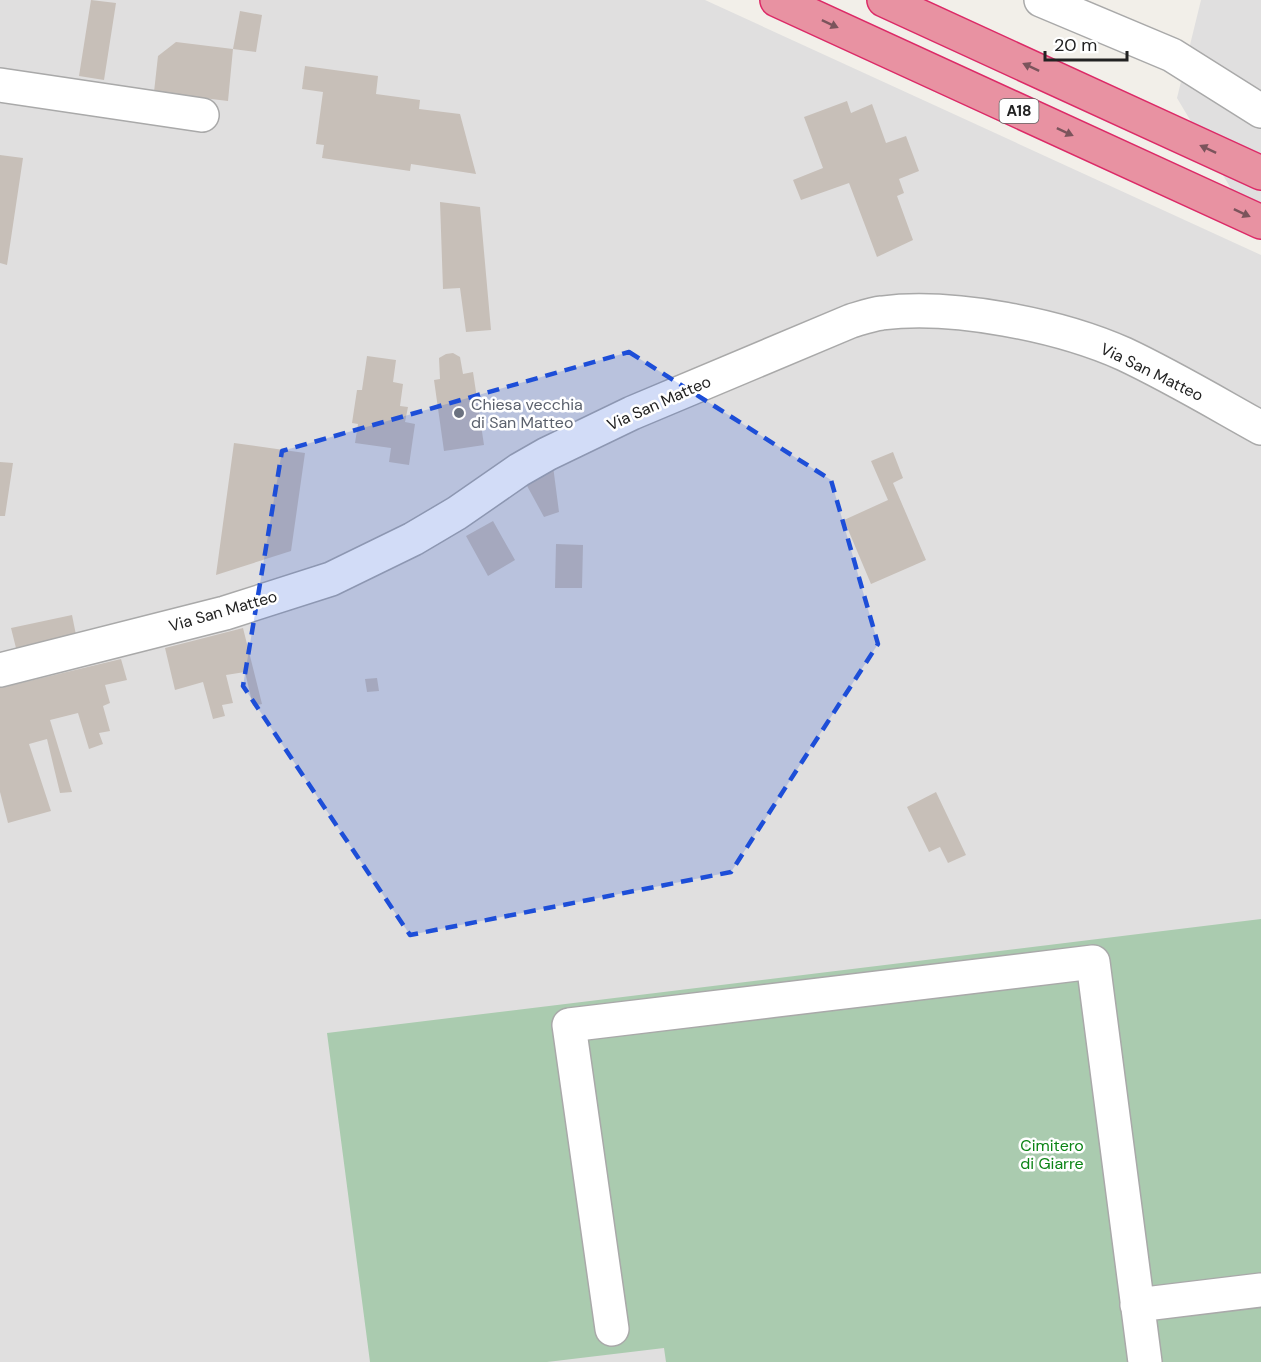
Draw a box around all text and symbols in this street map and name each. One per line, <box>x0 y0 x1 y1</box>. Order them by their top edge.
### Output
one-way arrow <box>822 20 839 29</box>
scale bar <box>1045 24 1128 62</box>
text: 20 m <box>1054 33 1097 57</box>
one-way arrow <box>1022 63 1039 72</box>
road number: A18 <box>1000 99 1038 123</box>
one-way arrow <box>1056 127 1073 136</box>
one-way arrow <box>1199 144 1216 153</box>
one-way arrow <box>1234 208 1252 218</box>
street label: Via San Matteo <box>1097 338 1207 406</box>
street label: Via San Matteo <box>604 371 714 435</box>
place label: Chiesa vecchia di San Matteo <box>471 394 583 433</box>
marker: Chiesa vecchia di San Matteo <box>452 406 466 420</box>
street label: Via San Matteo <box>166 586 280 636</box>
park label: Cimitero di Giarre <box>1020 1135 1084 1174</box>

